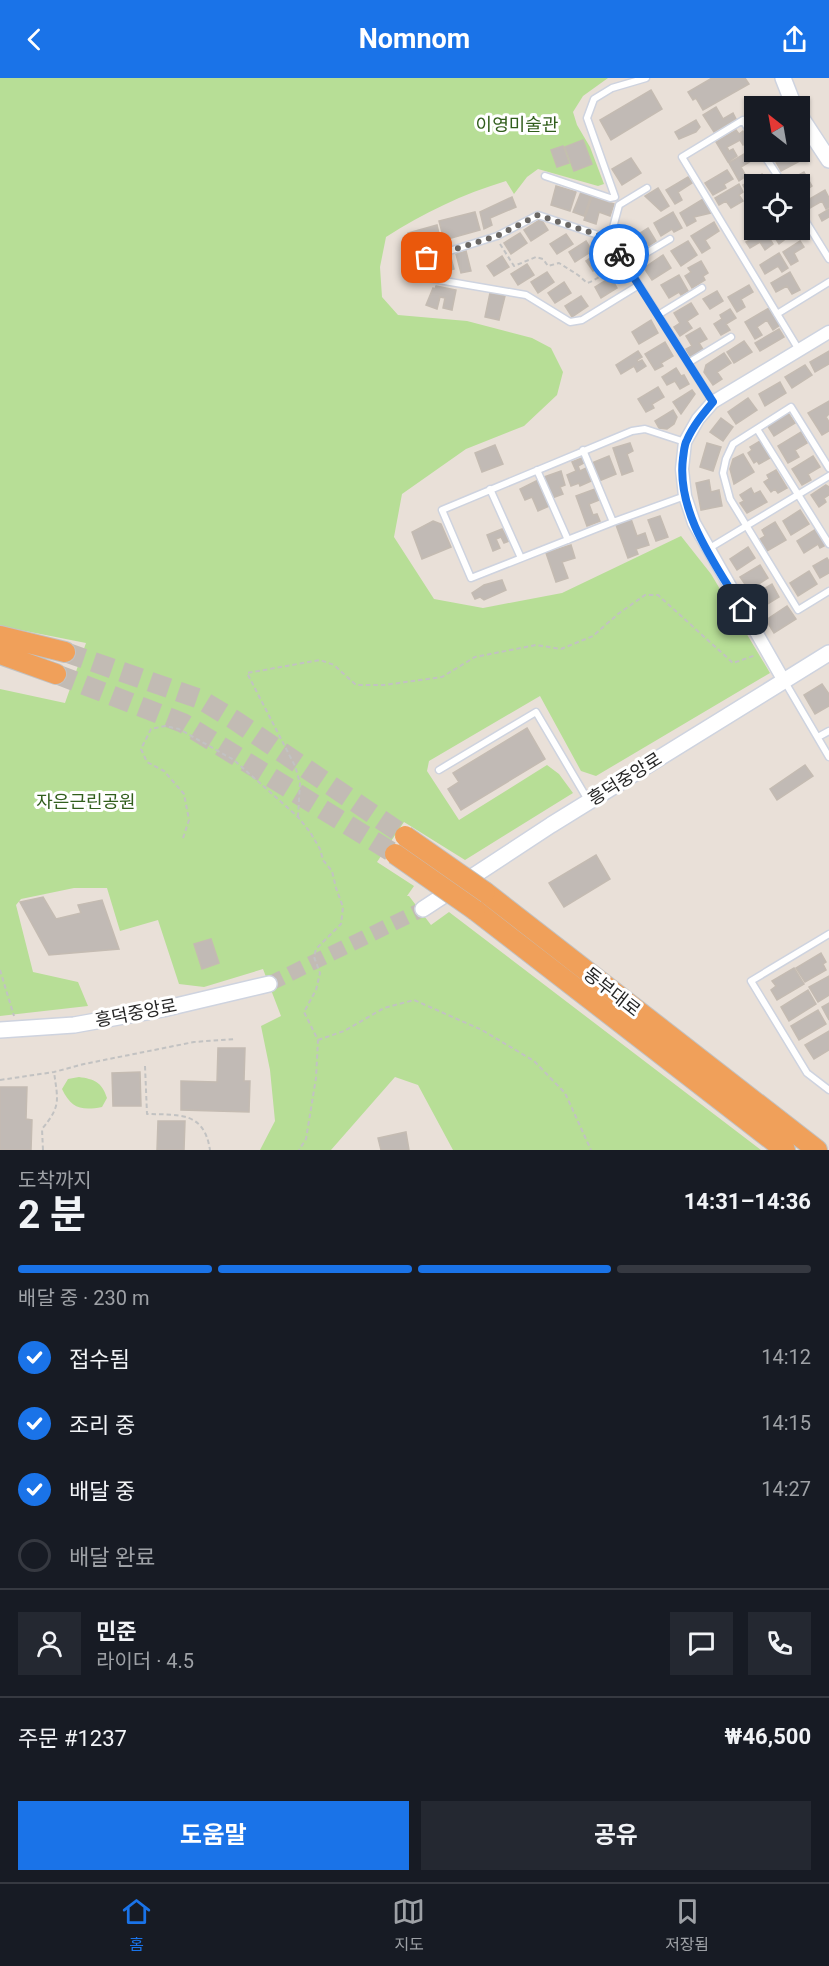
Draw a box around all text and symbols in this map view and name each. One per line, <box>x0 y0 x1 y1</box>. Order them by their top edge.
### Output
icon: back <box>18 23 51 56</box>
text: Nomnom <box>359 23 470 55</box>
icon: share <box>778 23 811 56</box>
north arrow <box>744 96 810 162</box>
map controls <box>744 96 810 240</box>
park label: 이영미술관 <box>476 114 559 135</box>
button: locate <box>744 174 810 240</box>
courier <box>589 224 649 284</box>
pin <box>401 232 452 283</box>
icon: bike <box>603 238 636 271</box>
icon: bag <box>410 241 443 274</box>
pin <box>717 584 768 635</box>
icon: home <box>726 593 759 626</box>
street label: 흥덕중앙로 <box>584 748 665 809</box>
park label: 자은근린공원 <box>36 791 136 812</box>
street label: 동부대로 <box>580 963 645 1020</box>
street label: 흥덕중앙로 <box>93 994 179 1031</box>
text: 도착까지 <box>18 1168 92 1192</box>
text: 14:31–14:36 <box>684 1189 811 1214</box>
text: 2 분 <box>18 1192 86 1238</box>
text: 배달 중 · 230 m <box>18 1286 150 1310</box>
icon: check <box>18 1341 51 1374</box>
text: 14:12 <box>761 1345 811 1369</box>
text: 접수됨 <box>69 1347 130 1372</box>
icon: check <box>18 1407 51 1440</box>
text: 14:15 <box>761 1411 811 1435</box>
text: 조리 중 <box>69 1413 135 1438</box>
icon: check <box>18 1473 51 1506</box>
text: 14:27 <box>761 1477 811 1501</box>
text: 배달 중 <box>69 1479 135 1504</box>
text: 배달 완료 <box>69 1545 155 1570</box>
button: person <box>18 1612 81 1675</box>
button: chat <box>670 1612 733 1675</box>
button: phone <box>748 1612 811 1675</box>
text: 민준 <box>96 1619 136 1644</box>
text: 라이더 · 4.5 <box>96 1649 194 1673</box>
text: ₩46,500 <box>725 1724 811 1749</box>
text: 주문 #1237 <box>18 1726 127 1751</box>
button: 도움말 <box>18 1801 409 1870</box>
button: 공유 <box>421 1801 811 1870</box>
tab: 홈 <box>120 1895 153 1955</box>
tab: 지도 <box>392 1895 425 1955</box>
tab: 저장됨 <box>665 1895 709 1955</box>

